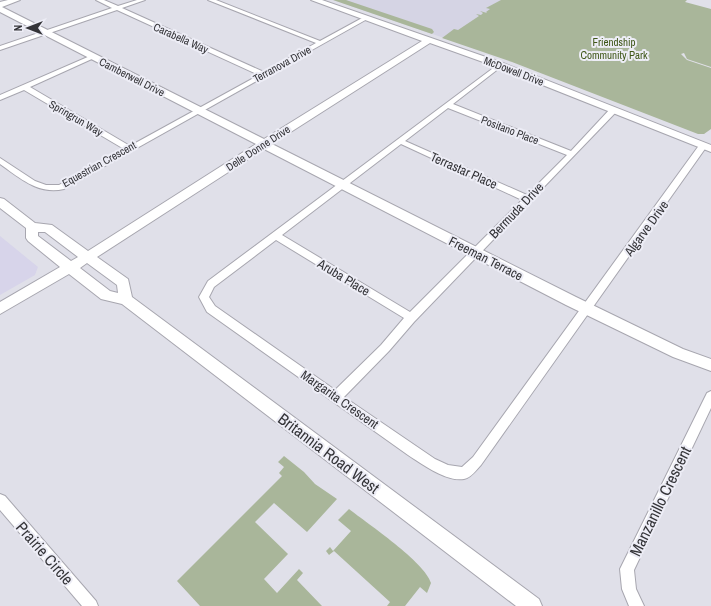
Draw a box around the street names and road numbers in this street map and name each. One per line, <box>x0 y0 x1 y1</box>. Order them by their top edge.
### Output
street label: Carabella Way <box>151 20 211 57</box>
street label: Terranova Drive <box>251 42 313 86</box>
street label: McDowell Drive <box>482 53 546 89</box>
street label: Camberwell Drive <box>97 54 167 100</box>
street label: Springrun Way <box>47 97 106 139</box>
street label: Positano Place <box>479 113 541 147</box>
street label: Delle Donne Drive <box>223 122 293 174</box>
street label: Equestrian Crescent <box>60 138 139 190</box>
street label: Terrastar Place <box>428 148 500 193</box>
street label: Bermuda Drive <box>485 179 547 242</box>
street label: Algarve Drive <box>620 197 672 260</box>
street label: Freeman Terrace <box>446 232 526 284</box>
street label: Aruba Place <box>314 255 373 300</box>
street label: Margarita Crescent <box>297 366 382 433</box>
street label: Britannia Road West <box>274 408 384 499</box>
street label: Manzanillo Crescent <box>624 442 696 560</box>
street label: Prairie Circle <box>11 517 79 589</box>

